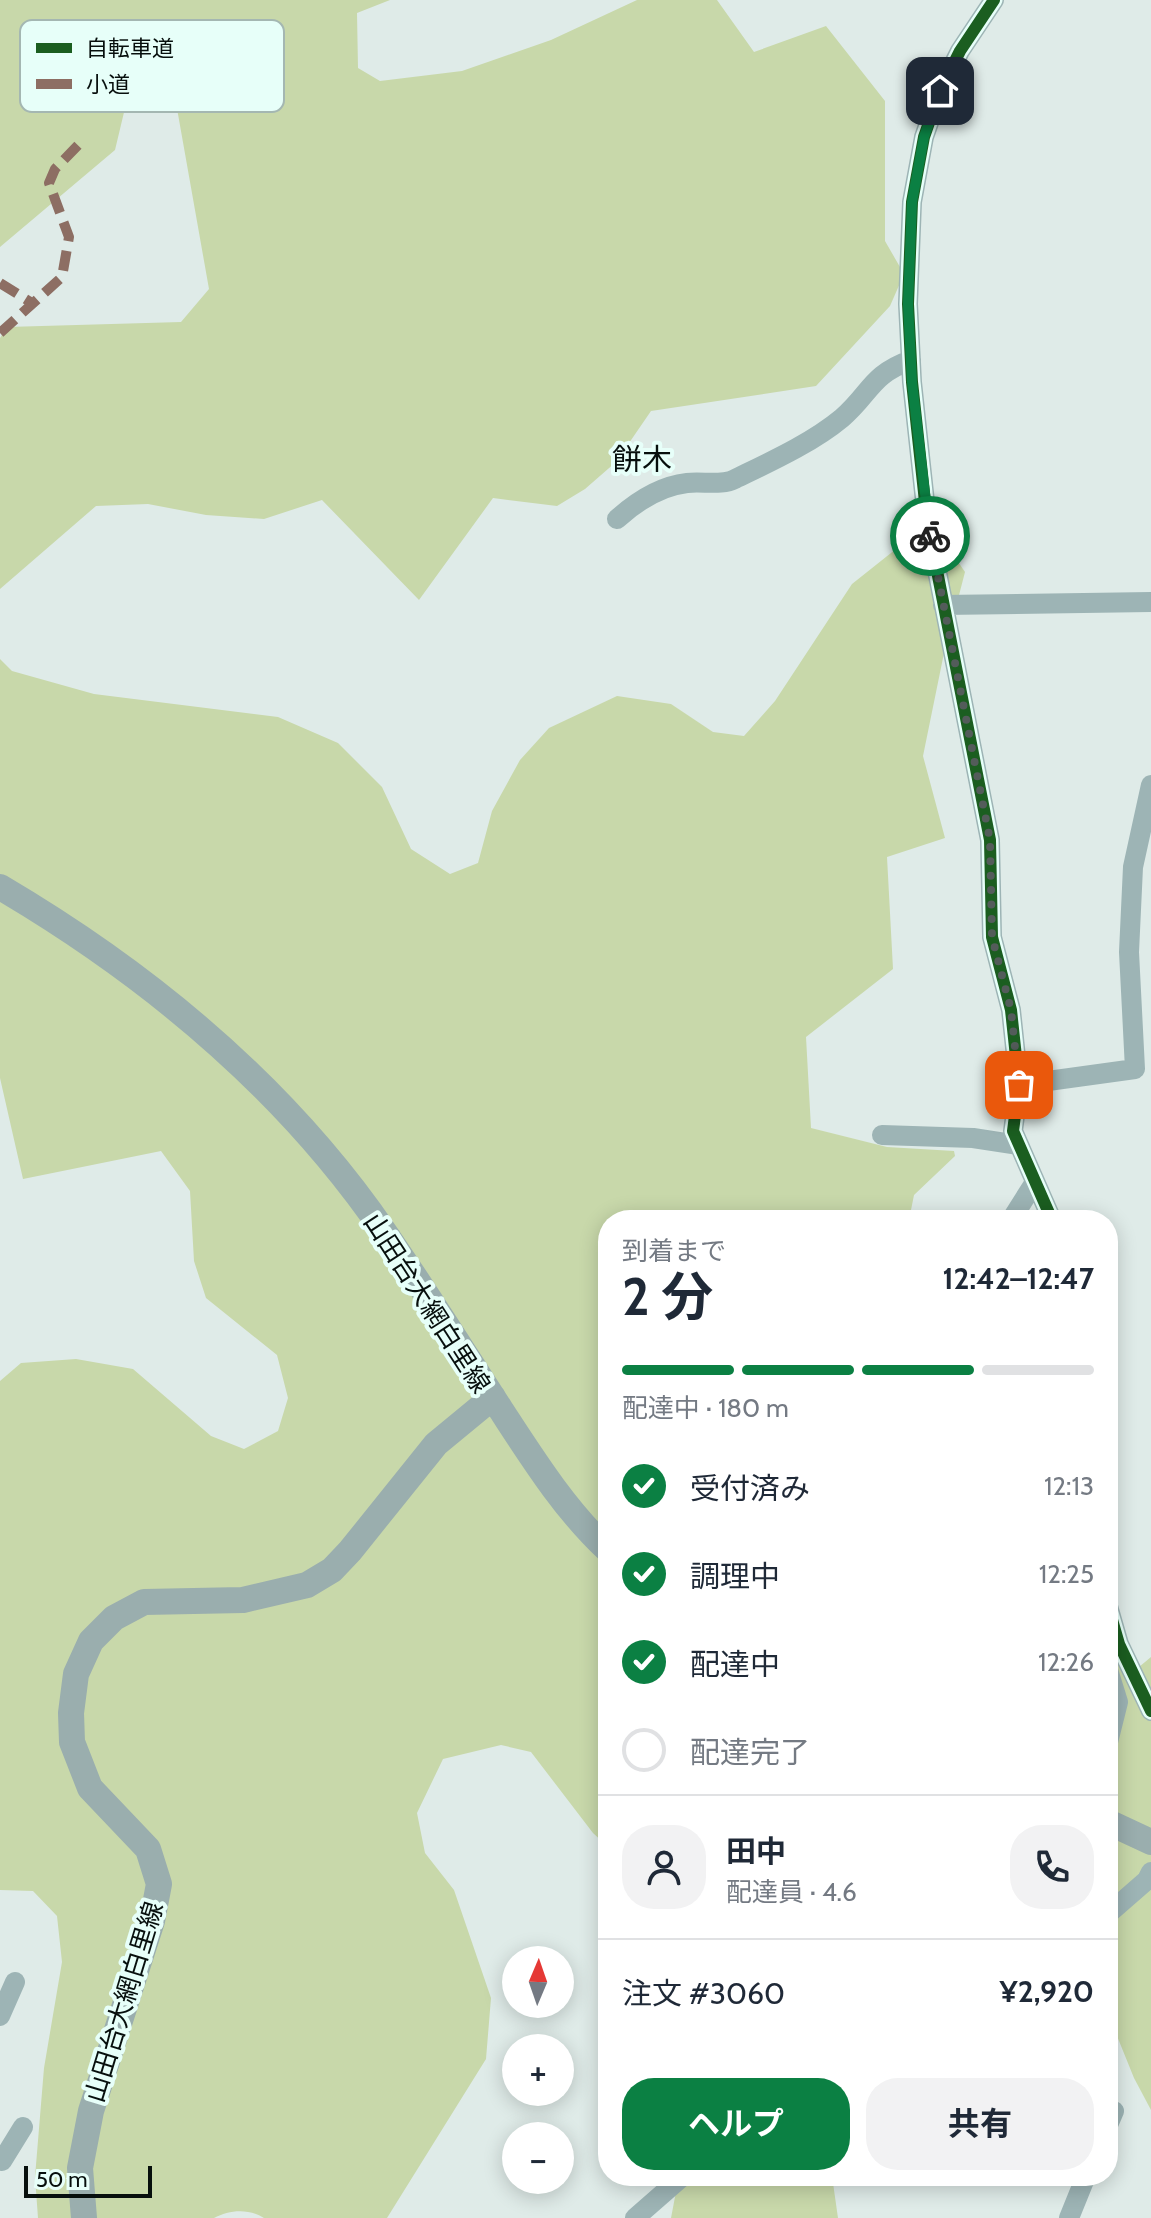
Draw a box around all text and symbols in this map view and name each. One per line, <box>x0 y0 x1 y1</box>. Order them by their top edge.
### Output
legend <box>20 20 284 112</box>
text: 自転車道 <box>86 35 174 62</box>
pin <box>906 57 974 125</box>
icon: home <box>918 69 962 113</box>
text: 小道 <box>86 71 130 98</box>
district label: 餅木 <box>612 441 672 478</box>
courier <box>890 496 970 576</box>
icon: bike <box>908 514 952 558</box>
pin <box>985 1051 1053 1119</box>
icon: bag <box>997 1063 1041 1107</box>
street label: 山田台大網白里線 <box>357 1207 497 1399</box>
text: 到着まで <box>622 1235 726 1267</box>
text: 12:42–12:47 <box>943 1260 1094 1297</box>
text: 2 分 <box>622 1265 713 1328</box>
text: 配達中 · 180 m <box>622 1392 789 1424</box>
icon: check <box>622 1464 666 1508</box>
text: 受付済み <box>690 1470 810 1507</box>
text: 12:13 <box>1044 1470 1094 1502</box>
icon: check <box>622 1552 666 1596</box>
text: 調理中 <box>690 1558 780 1595</box>
text: 12:25 <box>1039 1558 1094 1590</box>
icon: check <box>622 1640 666 1684</box>
text: 配達中 <box>690 1646 780 1683</box>
text: 12:26 <box>1038 1646 1094 1678</box>
text: 配達完了 <box>690 1734 810 1771</box>
button: person <box>622 1825 706 1909</box>
button: phone <box>1010 1825 1094 1909</box>
text: 田中 <box>726 1833 786 1870</box>
text: 配達員 · 4.6 <box>726 1876 857 1908</box>
street label: 山田台大網白里線 <box>78 1898 170 2106</box>
north arrow <box>502 1946 574 2018</box>
map controls <box>502 1946 574 2194</box>
text: ¥2,920 <box>1000 1973 1094 2010</box>
text: 注文 #3060 <box>622 1975 785 2012</box>
button: + <box>502 2034 574 2106</box>
button: ヘルプ <box>622 2078 850 2170</box>
button: 共有 <box>866 2078 1094 2170</box>
button: − <box>502 2122 574 2194</box>
scale bar <box>24 2162 152 2198</box>
text: 50 m <box>36 2166 88 2193</box>

